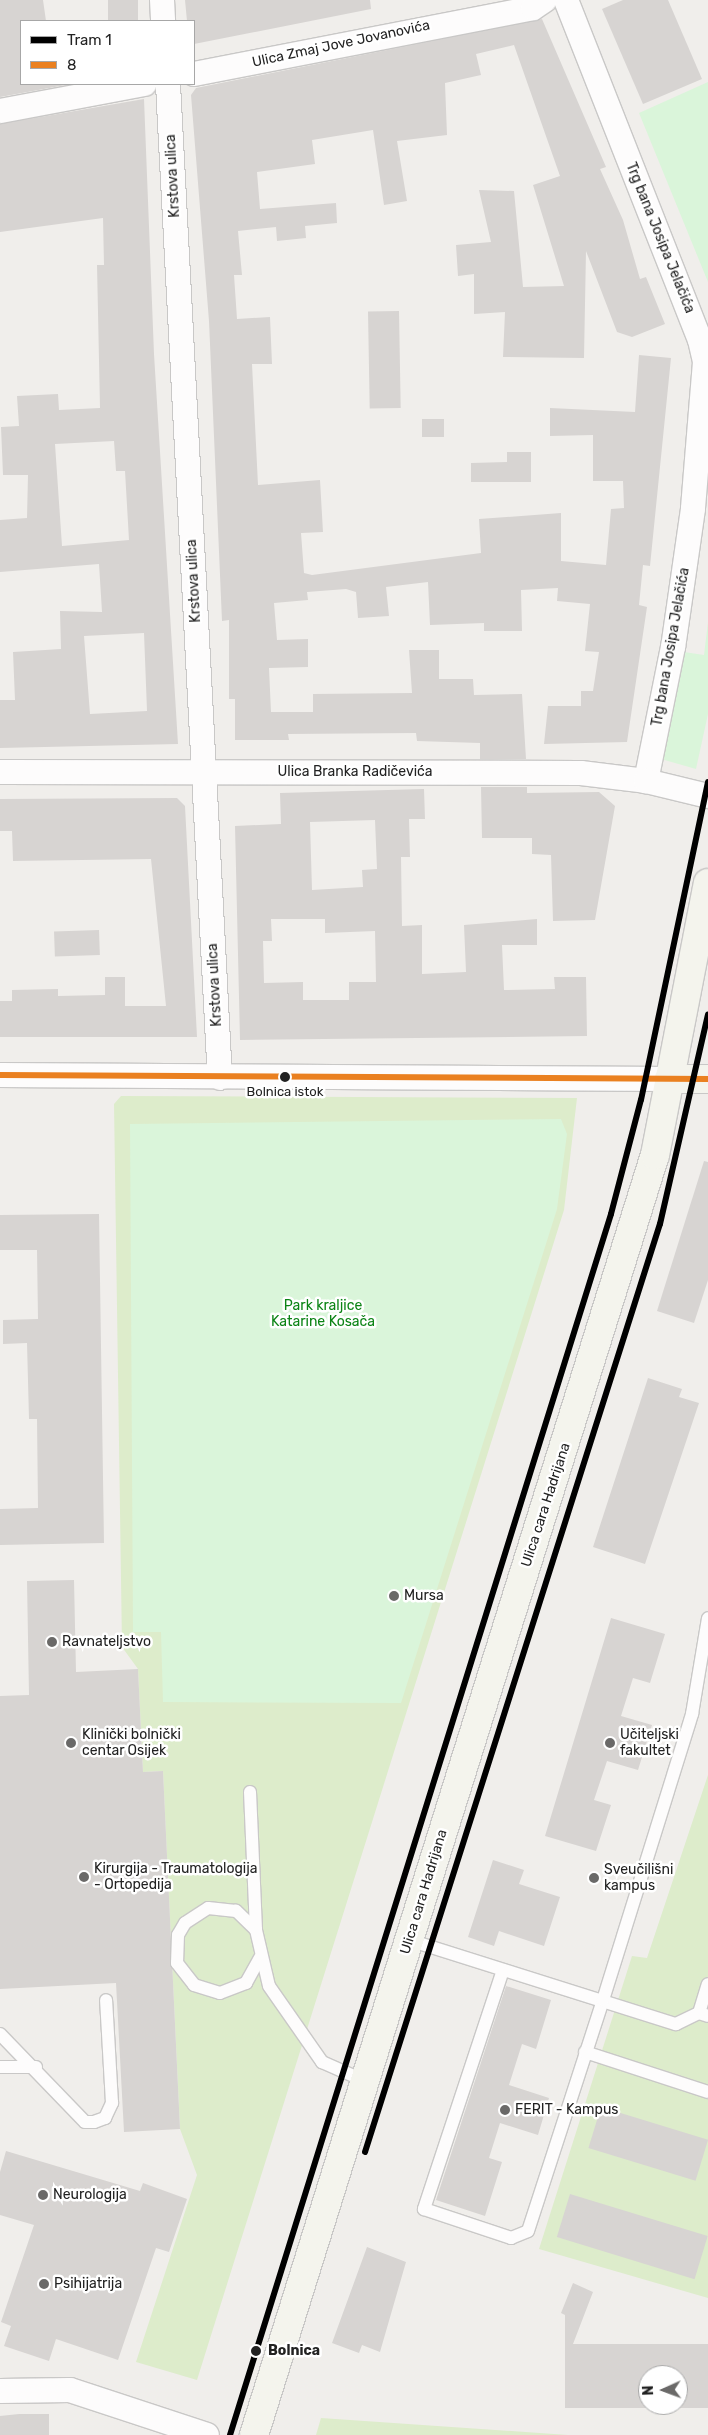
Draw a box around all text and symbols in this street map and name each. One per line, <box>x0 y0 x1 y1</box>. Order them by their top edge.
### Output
street label: Ulica Zmaj Jove Jovanovića <box>251 17 431 71</box>
legend <box>20 20 195 85</box>
text: Tram 1 <box>67 31 112 49</box>
text: 8 <box>67 56 77 74</box>
street label: Krstova ulica <box>162 134 184 218</box>
street label: Trg bana Josipa Jelačića <box>622 160 698 316</box>
street label: Krstova ulica <box>183 539 205 623</box>
street label: Trg bana Josipa Jelačića <box>649 566 693 728</box>
street label: Ulica Branka Radičevića <box>277 764 433 780</box>
street label: Krstova ulica <box>204 943 226 1027</box>
marker: Bolnica istok <box>280 1072 290 1082</box>
place label: Bolnica istok <box>247 1084 323 1100</box>
park label: Park kraljice Katarine Kosača <box>271 1298 375 1330</box>
street label: Ulica cara Hadrijana <box>518 1441 574 1569</box>
place label: Mursa <box>404 1588 444 1604</box>
marker: Mursa <box>388 1590 400 1602</box>
place label: Ravnateljstvo <box>62 1634 151 1650</box>
marker: Ravnateljstvo <box>46 1636 58 1648</box>
place label: Klinički bolnički centar Osijek <box>82 1727 181 1760</box>
place label: Učiteljski fakultet <box>620 1727 679 1760</box>
marker: Klinički bolnički centar Osijek <box>64 1736 78 1750</box>
marker: Učiteljski fakultet <box>604 1737 616 1749</box>
street label: Ulica cara Hadrijana <box>397 1828 451 1956</box>
place label: Kirurgija - Traumatologija - Ortopedija <box>94 1861 258 1894</box>
place label: Sveučilišni kampus <box>604 1862 673 1894</box>
marker: Kirurgija - Traumatologija - Ortopedija <box>78 1871 90 1883</box>
marker: Sveučilišni kampus <box>588 1872 600 1884</box>
place label: FERIT - Kampus <box>515 2102 619 2118</box>
marker: FERIT - Kampus <box>499 2104 511 2116</box>
place label: Neurologija <box>53 2187 127 2203</box>
marker: Neurologija <box>37 2189 49 2201</box>
place label: Psihijatrija <box>54 2276 122 2292</box>
marker: Psihijatrija <box>38 2278 50 2290</box>
marker: Bolnica <box>247 2342 265 2360</box>
place label: Bolnica <box>268 2343 320 2359</box>
north arrow <box>638 2365 688 2415</box>
text: N <box>640 2385 657 2396</box>

